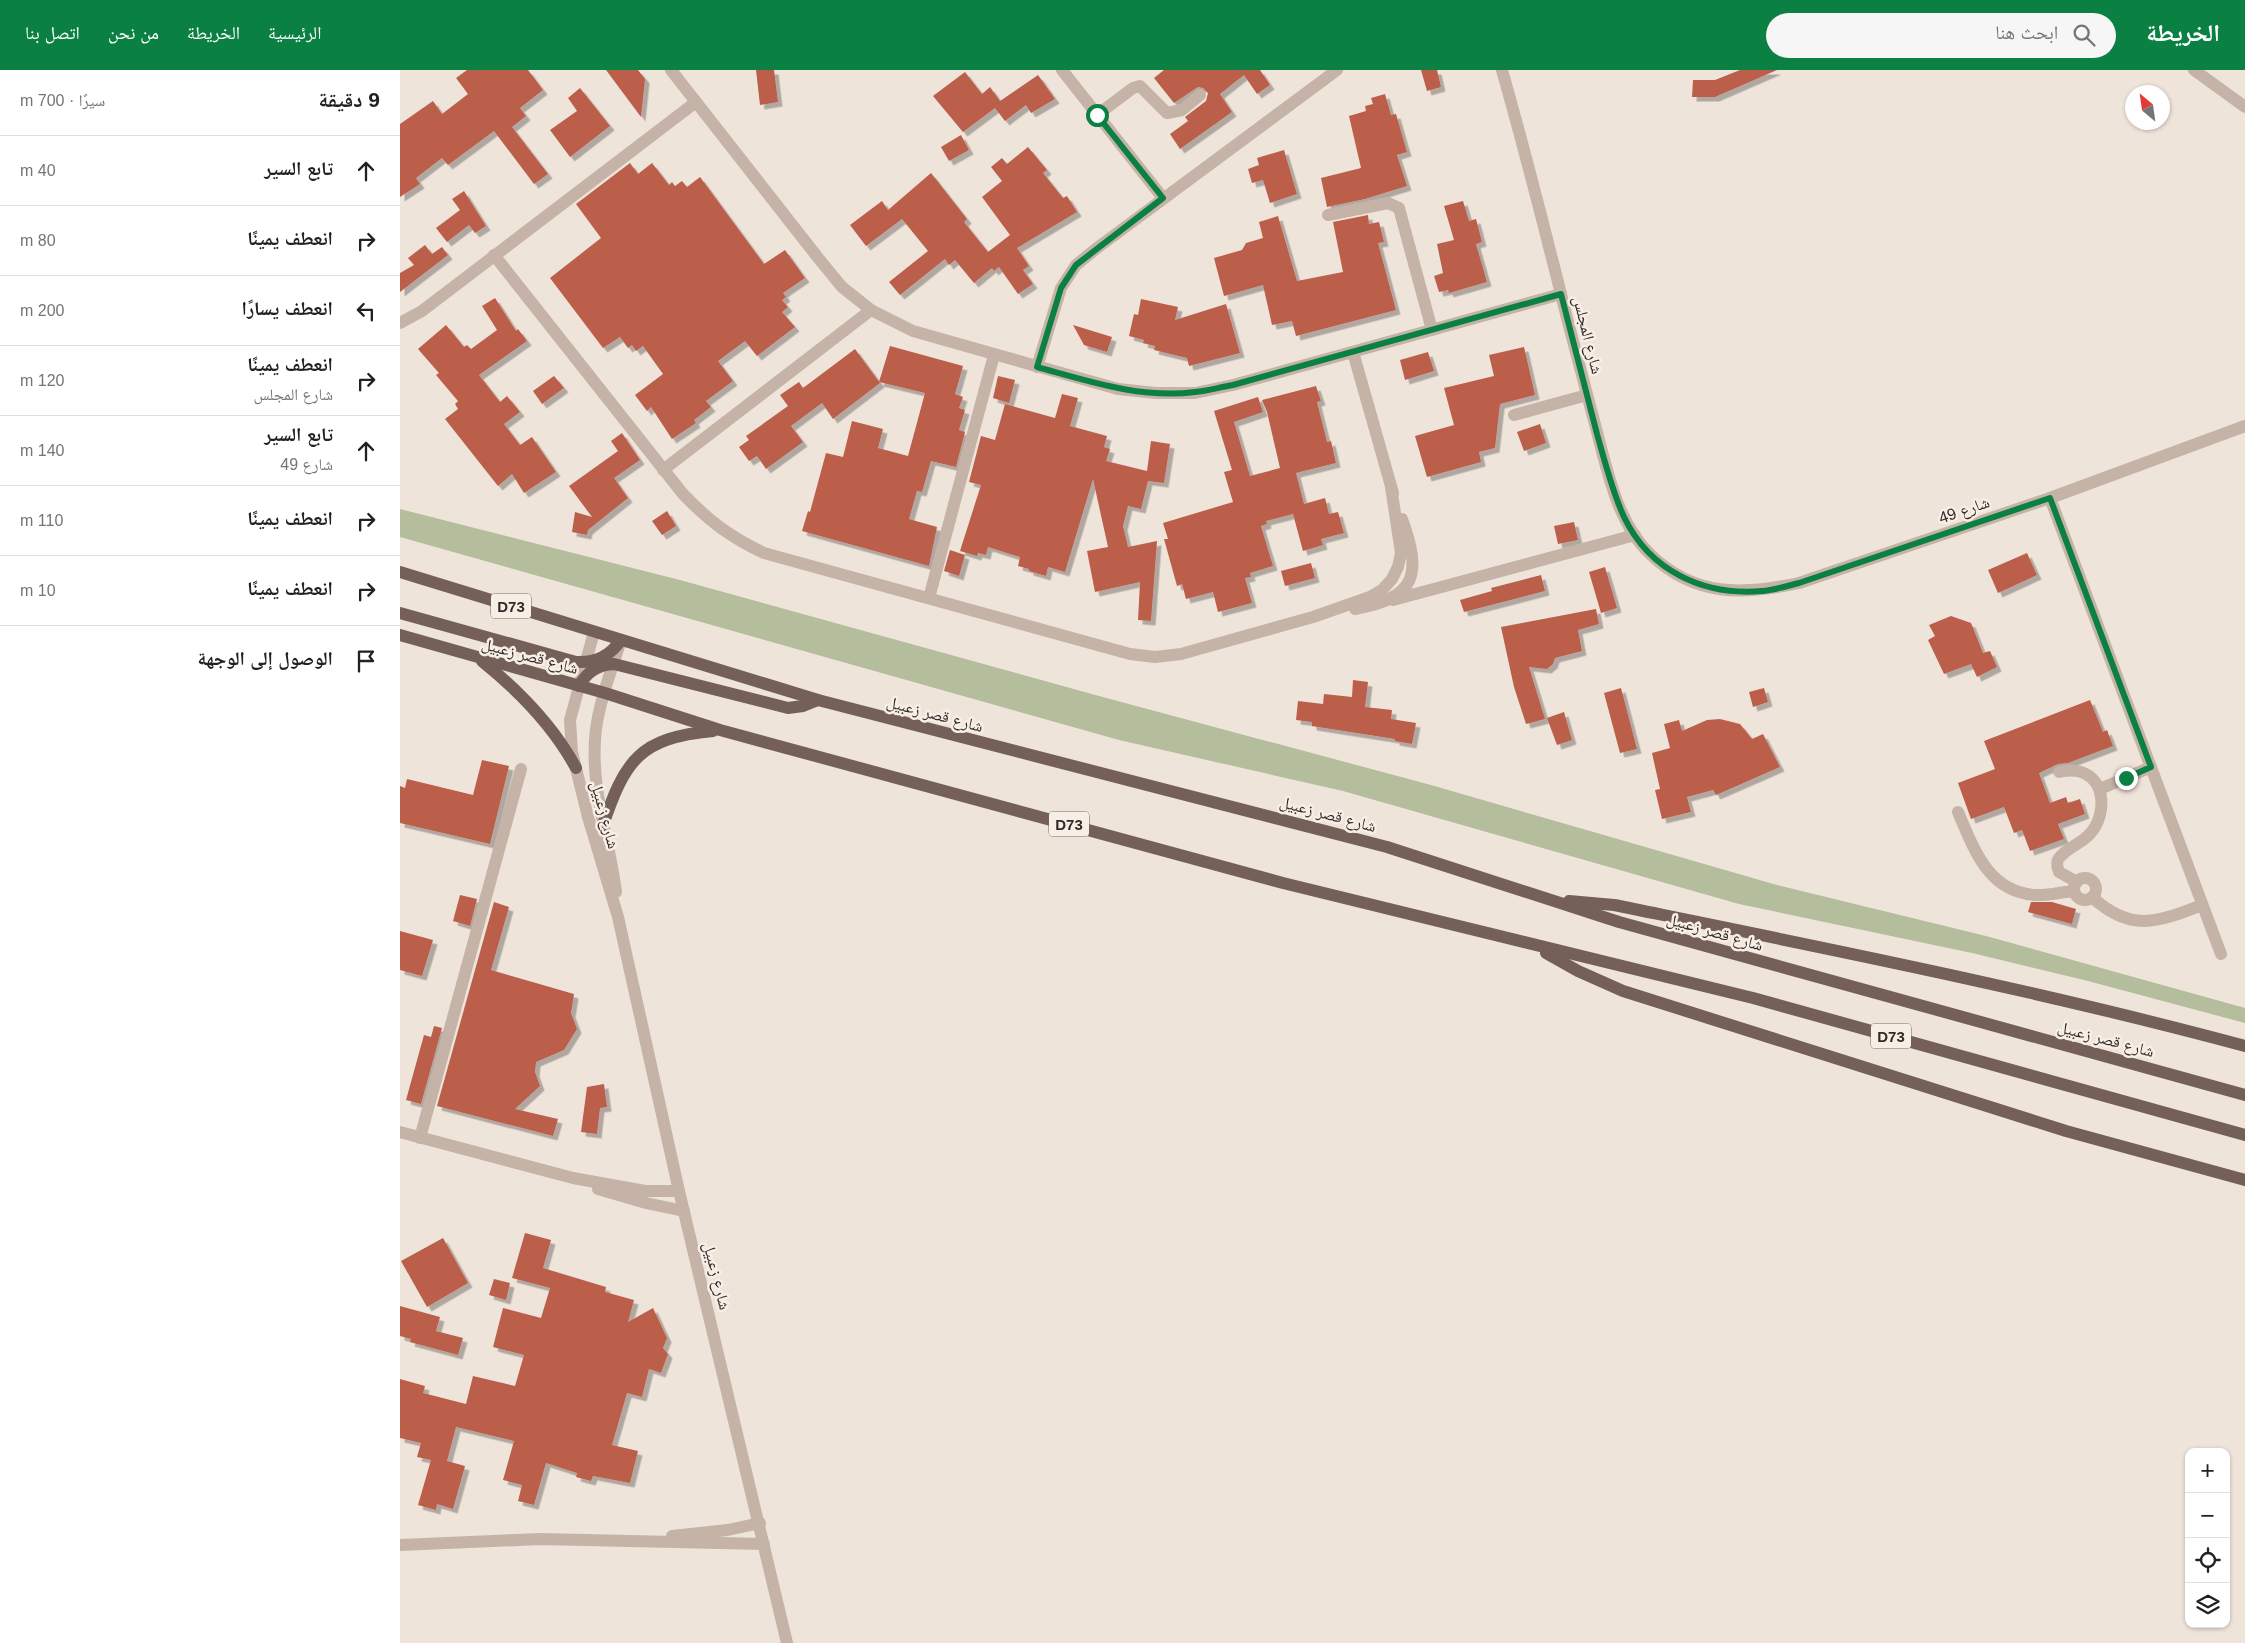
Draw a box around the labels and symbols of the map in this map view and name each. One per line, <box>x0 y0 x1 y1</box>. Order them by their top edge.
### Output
north arrow <box>2125 85 2170 130</box>
route start <box>1086 104 1109 127</box>
street label: شارع المجلس <box>1568 294 1606 376</box>
street label: شارع 49 <box>1936 493 1992 529</box>
road number: D73 <box>491 594 531 618</box>
street label: شارع قصر زعبيل <box>479 635 580 679</box>
street label: شارع قصر زعبيل <box>884 693 985 737</box>
route end <box>2115 767 2138 790</box>
street label: شارع زعبيل <box>586 779 622 851</box>
street label: شارع قصر زعبيل <box>1277 793 1378 837</box>
road number: D73 <box>1049 812 1089 836</box>
street label: شارع قصر زعبيل <box>1664 910 1765 956</box>
street label: شارع قصر زعبيل <box>2055 1018 2156 1062</box>
road number: D73 <box>1871 1024 1911 1048</box>
street label: شارع زعبيل <box>698 1240 734 1312</box>

